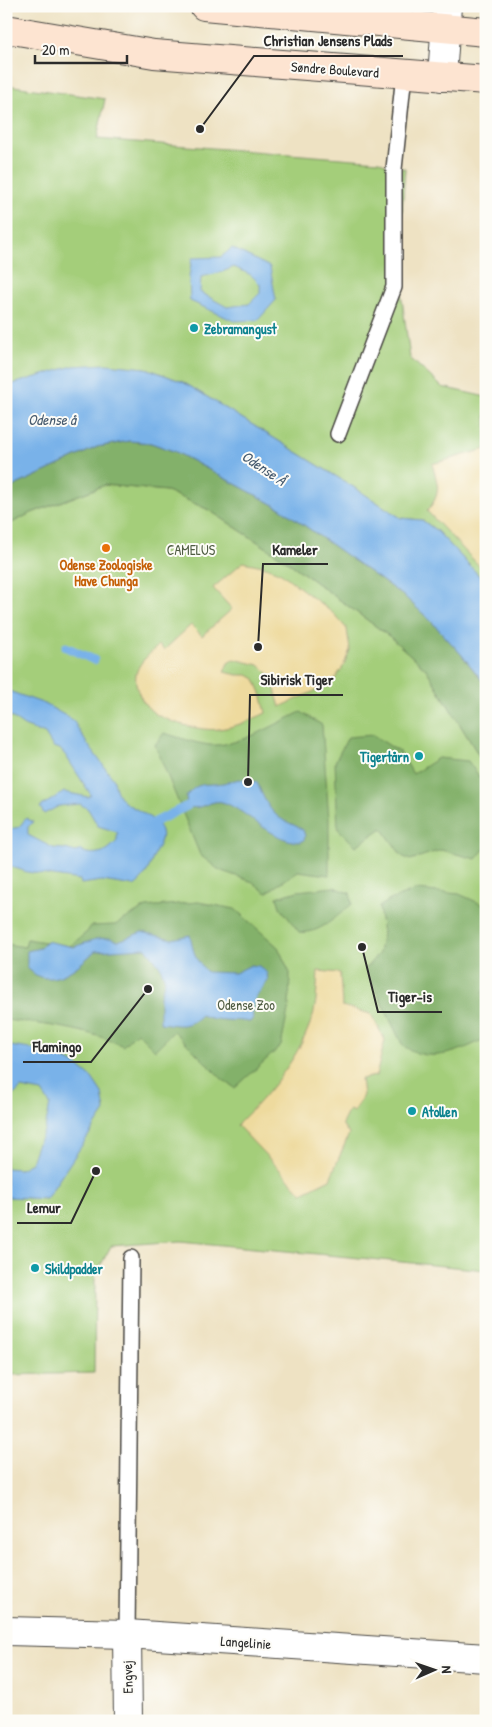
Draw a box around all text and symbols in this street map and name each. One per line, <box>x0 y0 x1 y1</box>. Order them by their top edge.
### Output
callout: Christian Jensens Plads <box>254 26 403 56</box>
text: Christian Jensens Plads <box>264 30 393 51</box>
scale bar <box>35 32 128 64</box>
text: 20 m <box>42 39 69 60</box>
street label: Søndre Boulevard <box>291 56 380 82</box>
place label: Zebramangust <box>204 319 278 340</box>
marker: Zebramangust <box>188 322 200 334</box>
water label: Odense å <box>28 409 78 430</box>
water label: Odense Å <box>238 445 292 491</box>
callout: Kameler <box>263 534 328 564</box>
text: Kameler <box>272 539 318 560</box>
park label: CAMELUS <box>167 540 216 559</box>
marker: Odense Zoologiske Have Chunga <box>100 542 112 554</box>
place label: Odense Zoologiske Have Chunga <box>59 555 153 592</box>
callout: Sibirisk Tiger <box>250 665 343 695</box>
text: Sibirisk Tiger <box>260 669 334 691</box>
place label: Tigertårn <box>359 747 409 768</box>
marker: Tigertårn <box>413 750 425 762</box>
callout: Tiger-is <box>378 982 442 1012</box>
text: Tiger-is <box>387 986 432 1008</box>
park label: Odense Zoo <box>217 995 275 1014</box>
callout: Flamingo <box>23 1032 91 1062</box>
text: Flamingo <box>32 1036 81 1058</box>
place label: Atollen <box>422 1102 457 1121</box>
marker: Atollen <box>406 1105 418 1117</box>
callout: Lemur <box>17 1193 71 1223</box>
text: Lemur <box>27 1197 61 1218</box>
place label: Skildpadder <box>45 1259 104 1280</box>
marker: Skildpadder <box>29 1262 41 1274</box>
street label: Langelinie <box>220 1631 272 1654</box>
north arrow <box>410 1644 460 1694</box>
street label: Engvej <box>117 1660 138 1694</box>
text: N <box>438 1665 457 1674</box>

